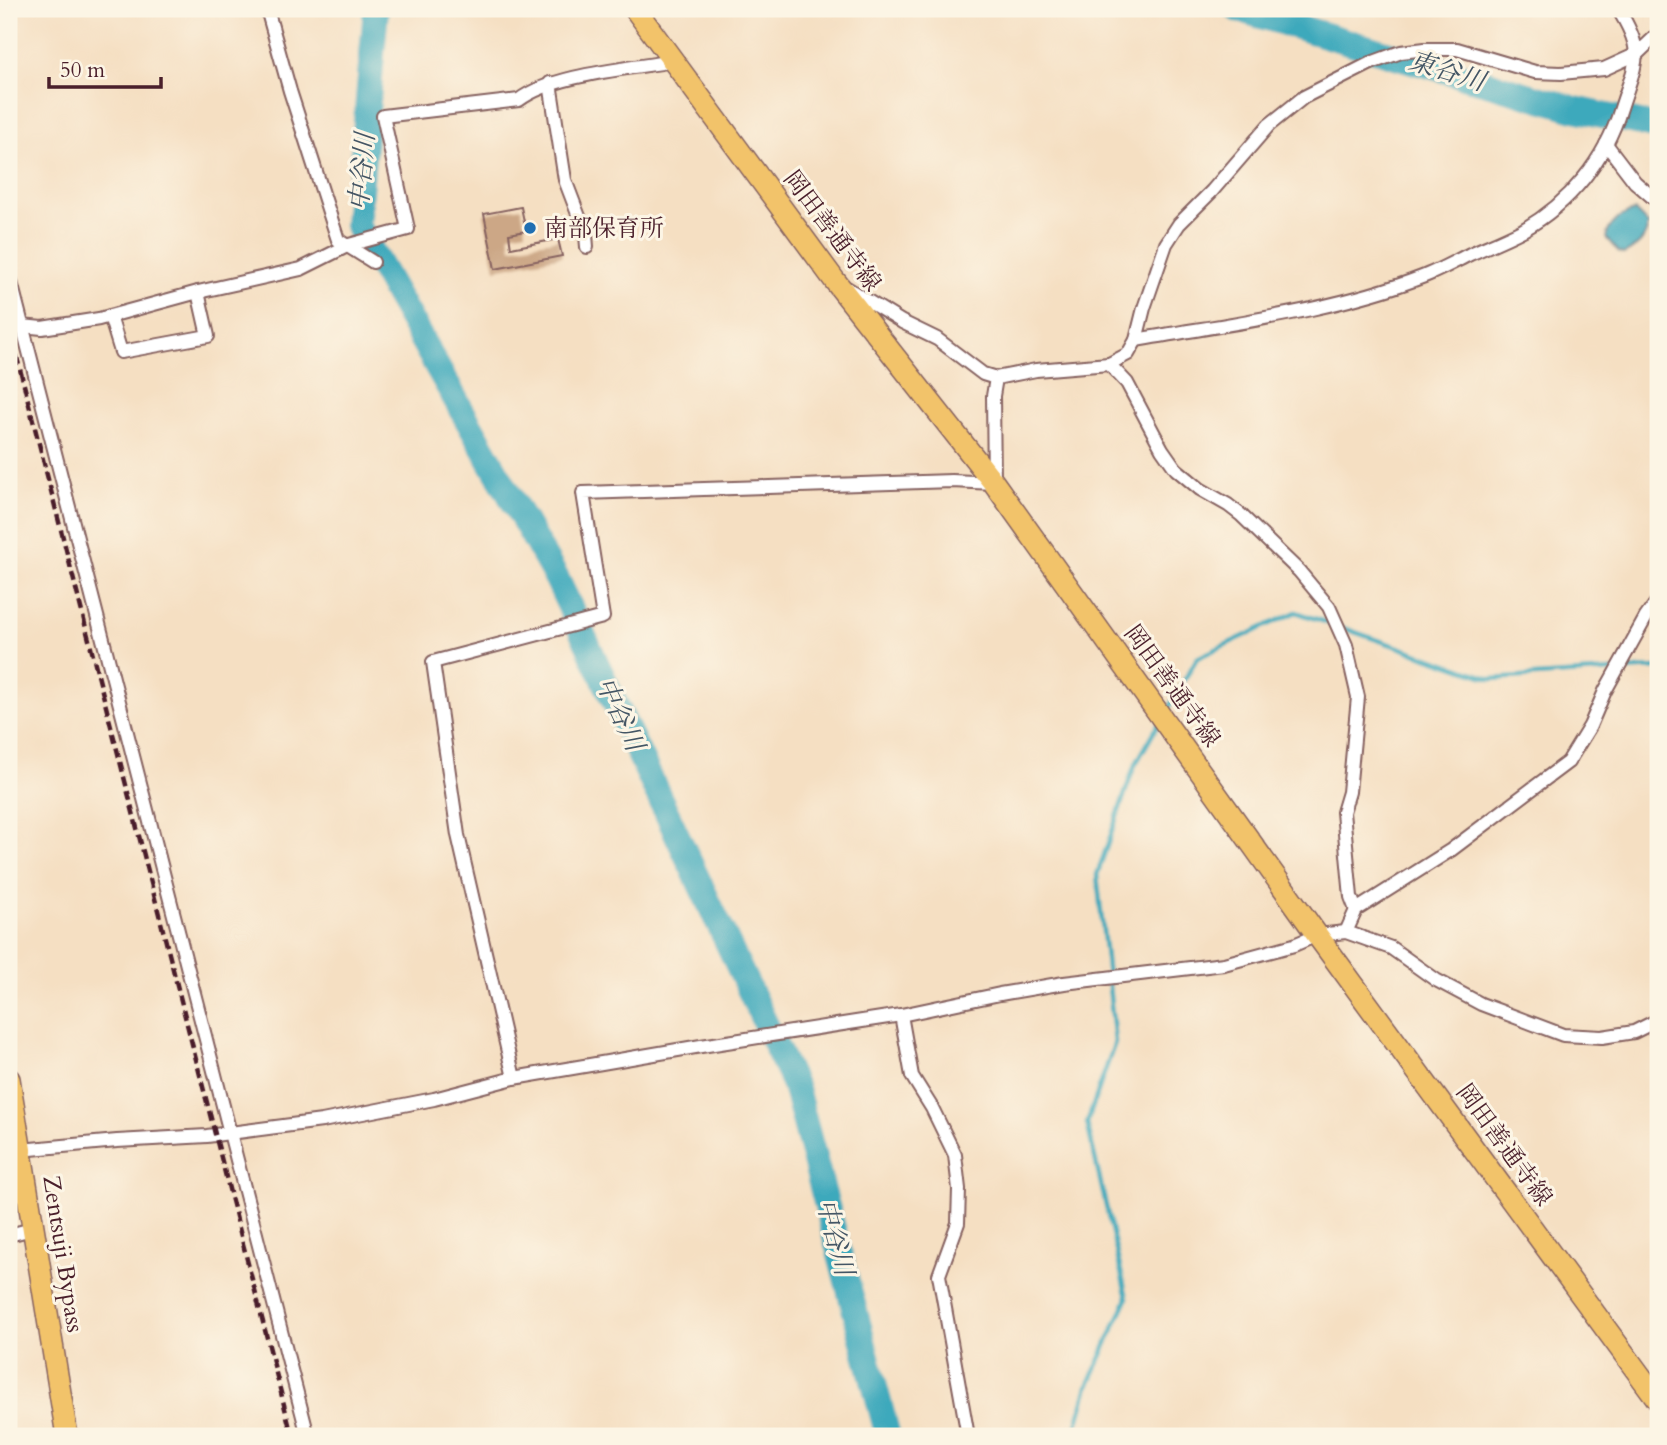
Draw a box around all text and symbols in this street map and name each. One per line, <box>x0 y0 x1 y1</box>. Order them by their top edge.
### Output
water label: 東谷川 <box>1405 43 1492 100</box>
scale bar <box>49 46 161 90</box>
text: 50 m <box>60 56 105 85</box>
water label: 中谷川 <box>341 129 383 212</box>
street label: 岡田善通寺線 <box>775 164 889 298</box>
place label: 南部保育所 <box>544 212 664 245</box>
marker: 南部保育所 <box>522 220 538 236</box>
street label: 岡田善通寺線 <box>1116 618 1228 754</box>
water label: 中谷川 <box>588 671 654 759</box>
street label: 岡田善通寺線 <box>1448 1077 1560 1213</box>
street label: Zentsuji Bypass <box>34 1173 92 1335</box>
water label: 中谷川 <box>808 1195 863 1282</box>

